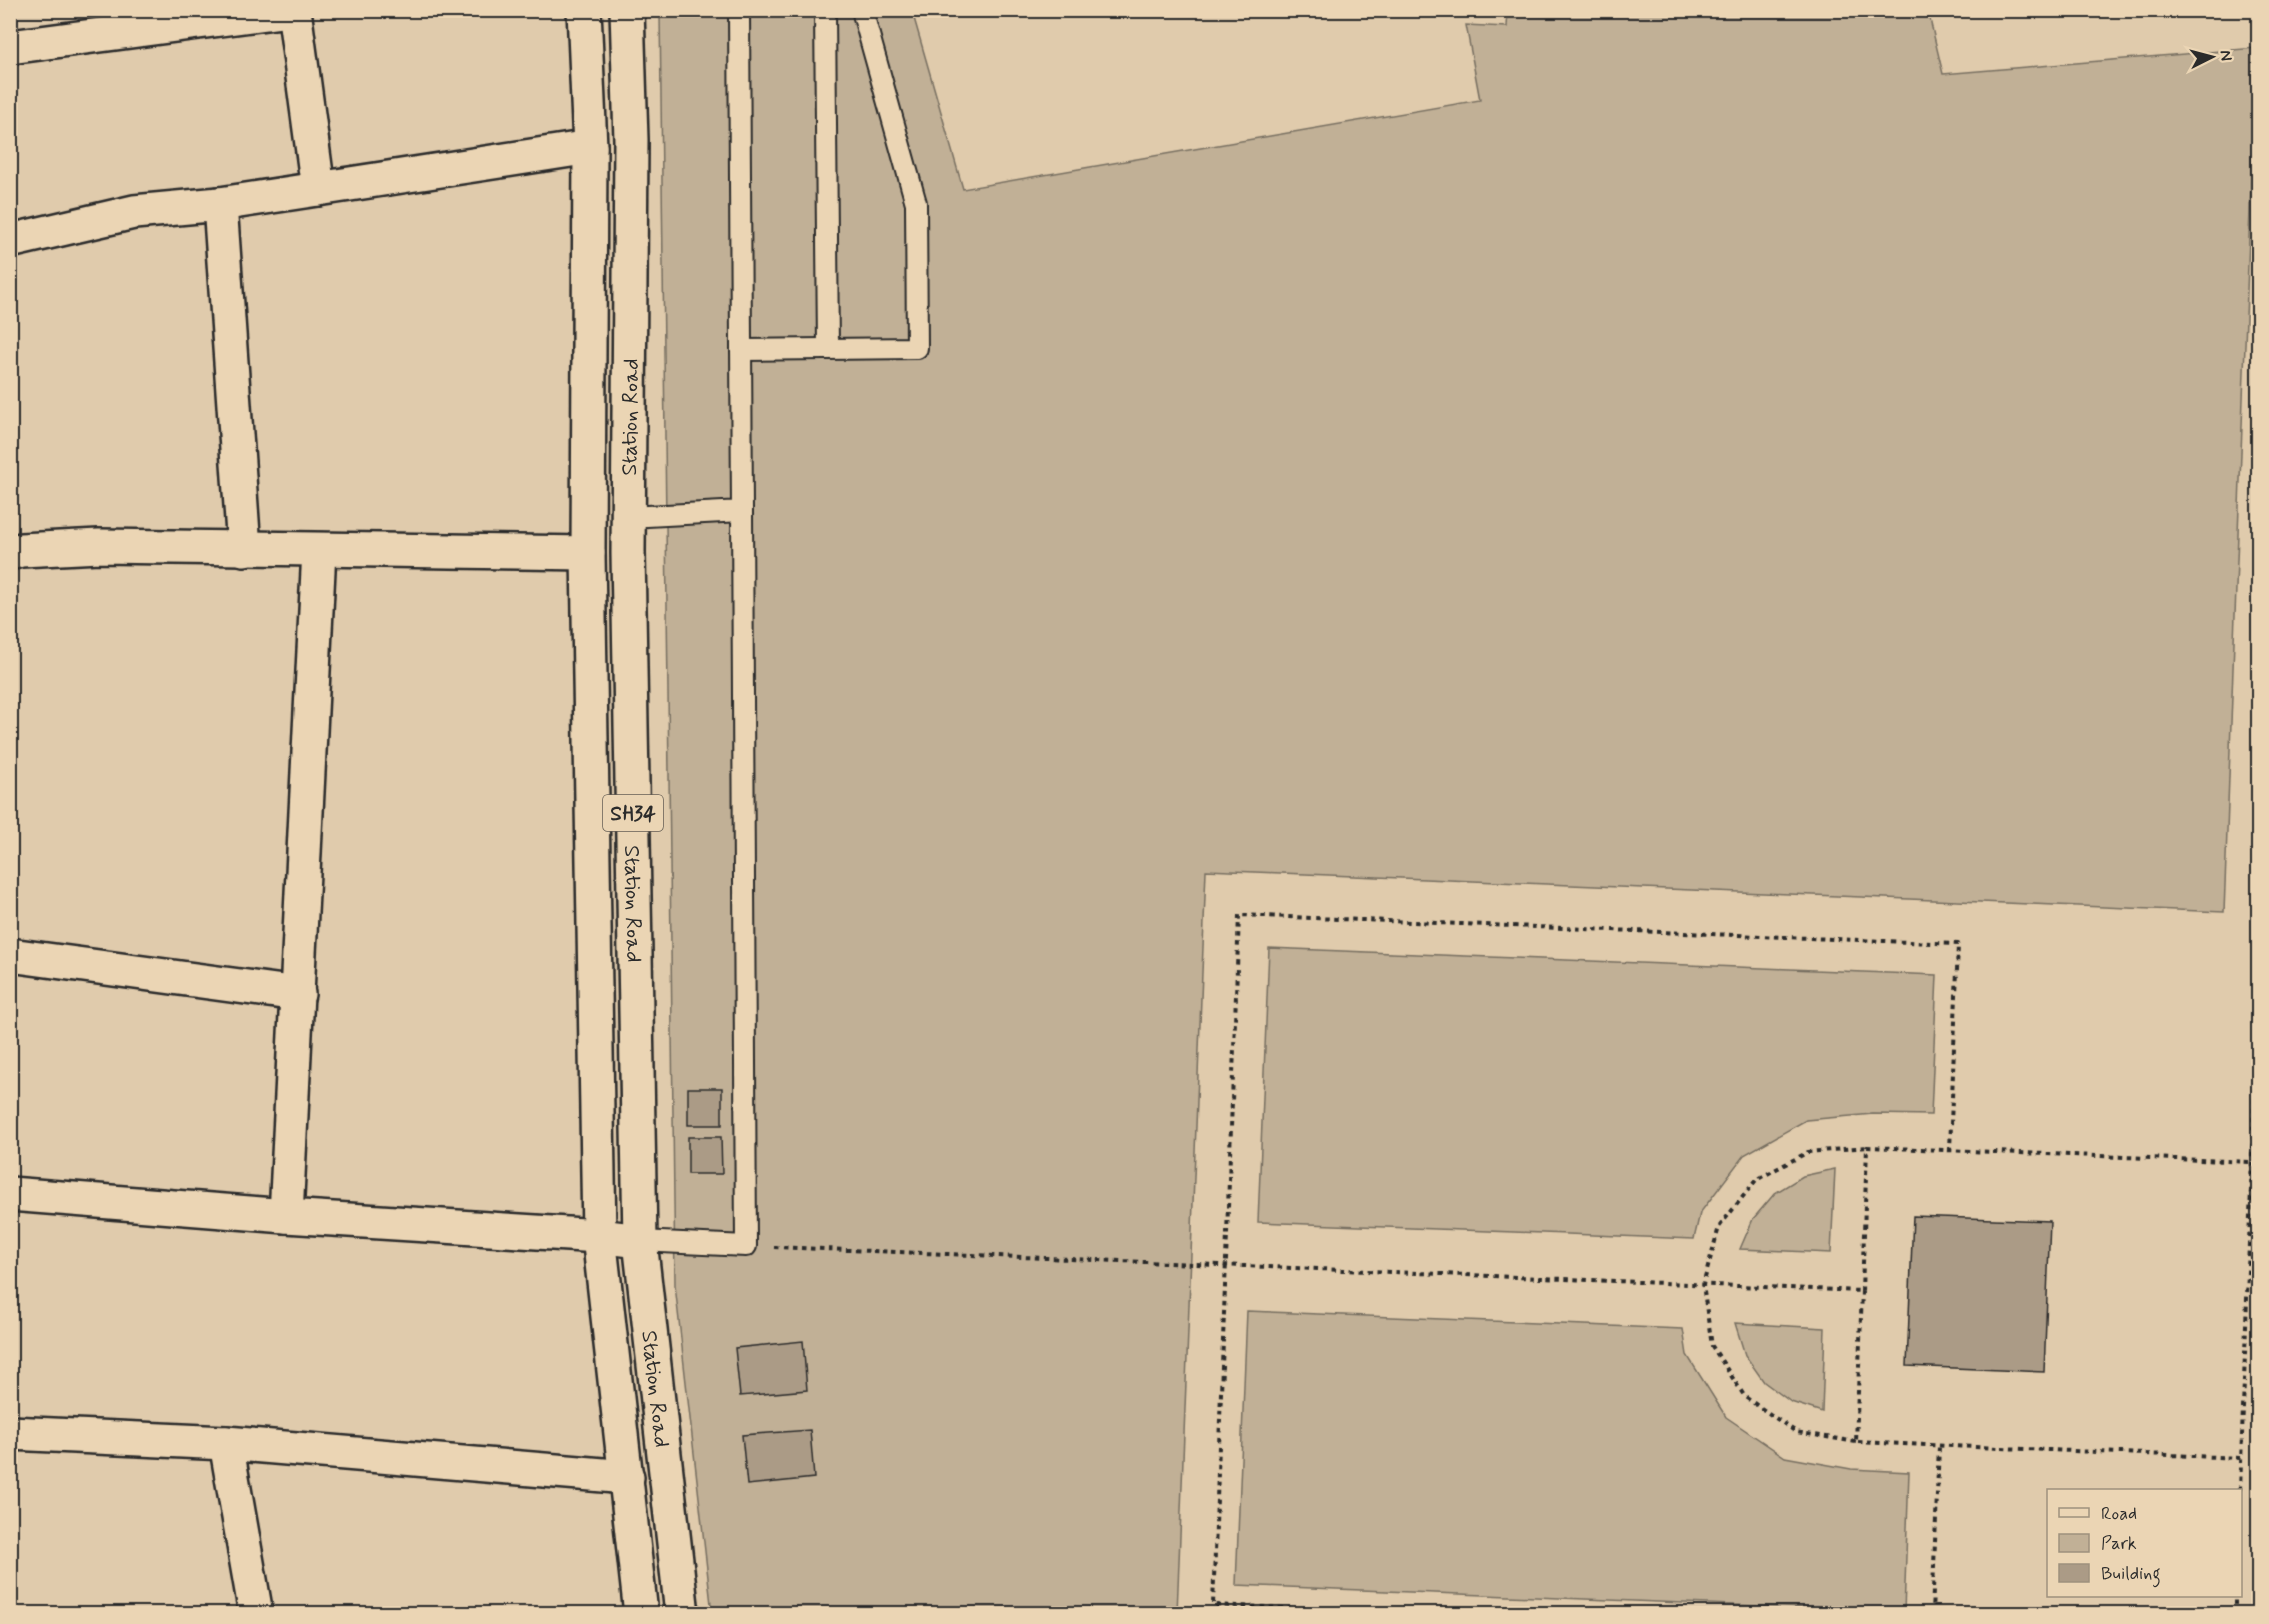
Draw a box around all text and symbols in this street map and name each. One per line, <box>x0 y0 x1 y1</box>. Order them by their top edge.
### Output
north arrow <box>2182 27 2242 87</box>
text: N <box>2214 49 2236 62</box>
street label: Station Road <box>616 358 646 476</box>
road number: SH34 <box>603 795 663 831</box>
street label: Station Road <box>617 845 647 963</box>
street label: Station Road <box>634 1329 675 1449</box>
legend <box>2047 1489 2242 1597</box>
text: Road <box>2101 1502 2137 1526</box>
text: Park <box>2101 1532 2137 1556</box>
text: Building <box>2101 1562 2161 1588</box>

